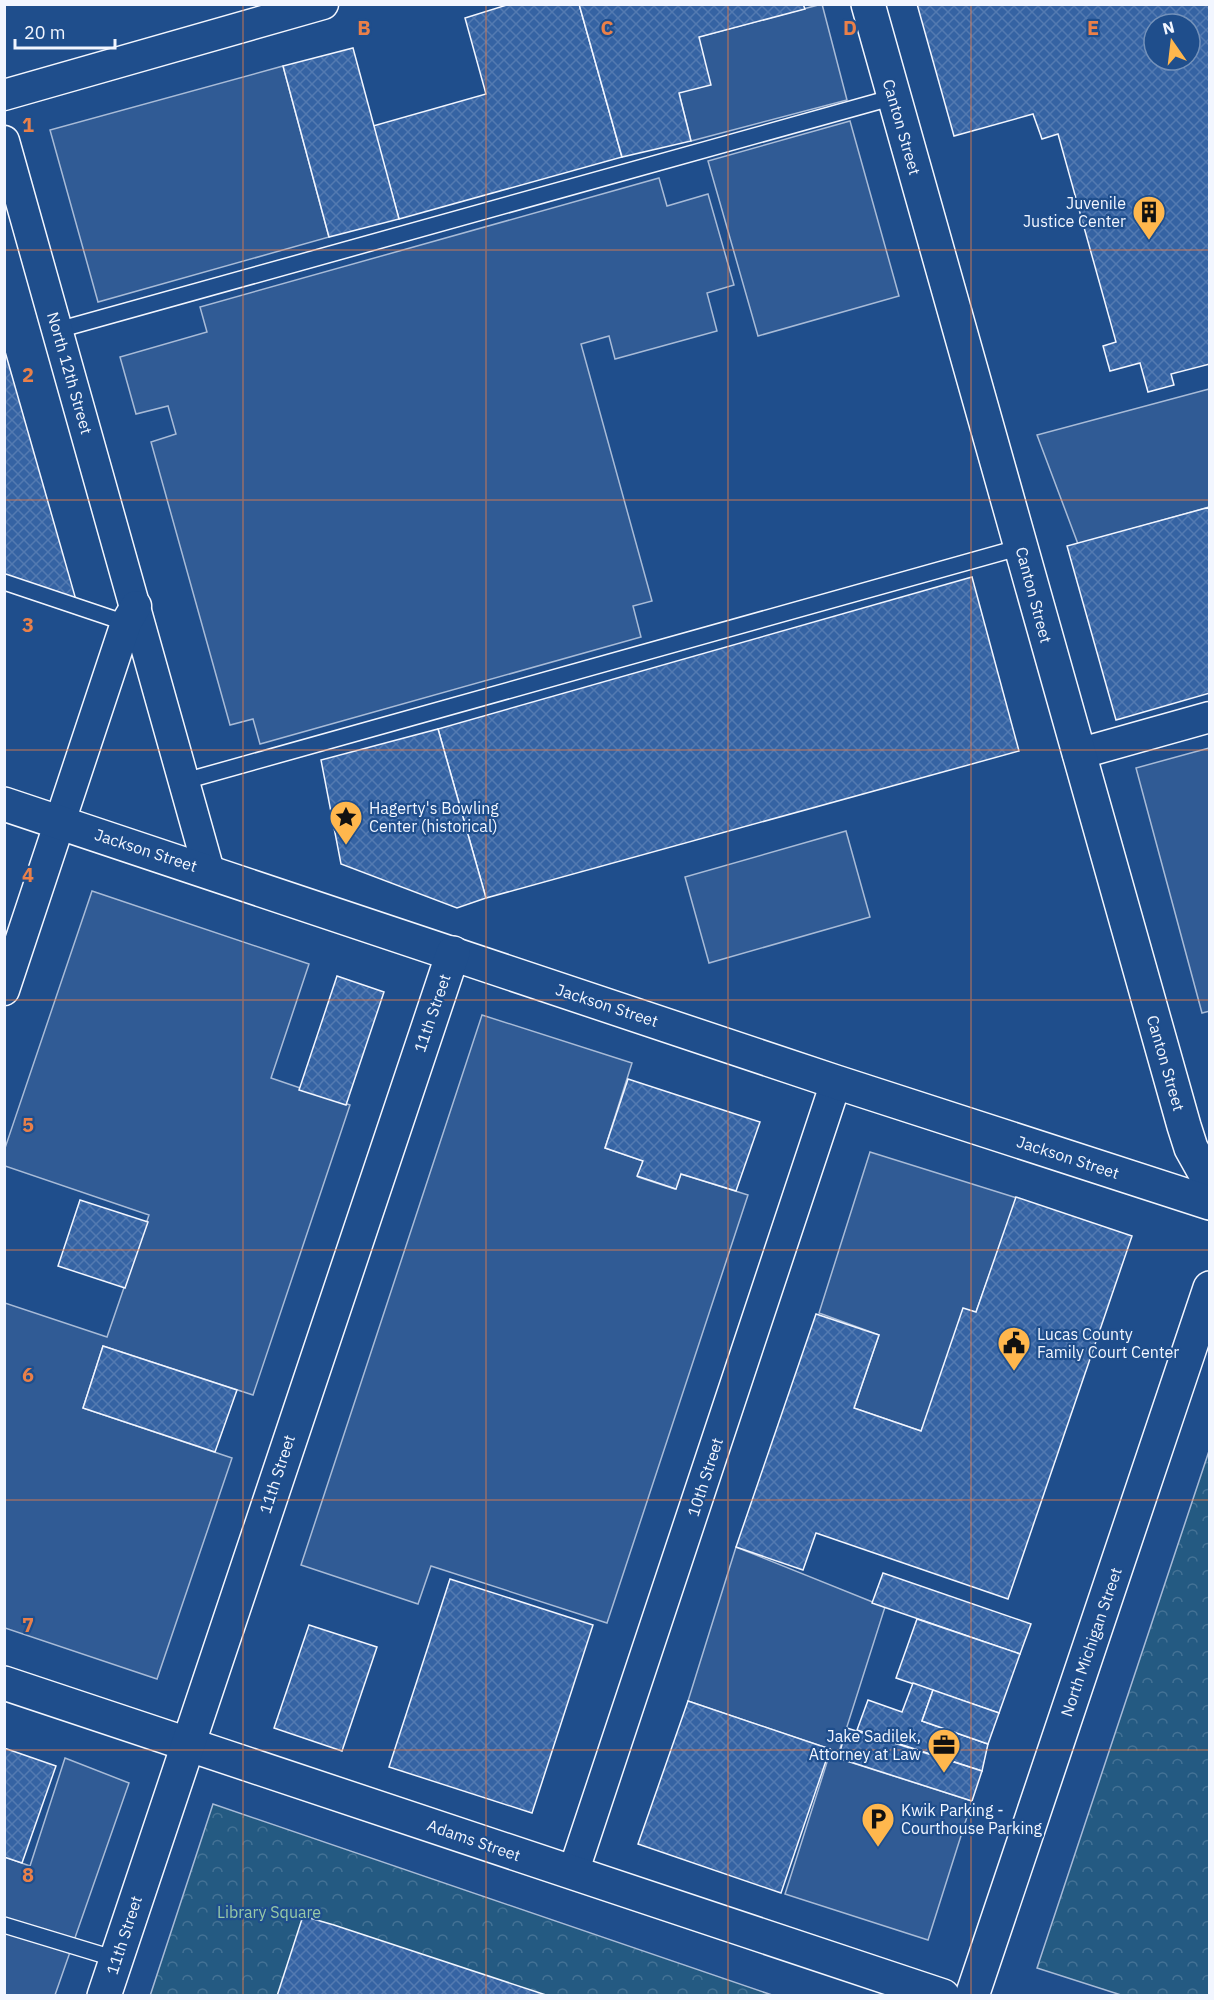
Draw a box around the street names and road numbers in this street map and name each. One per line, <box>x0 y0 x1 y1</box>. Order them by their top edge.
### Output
street label: Canton Street <box>879 77 925 177</box>
street label: North 12th Street <box>43 310 97 436</box>
street label: Canton Street <box>1012 545 1056 645</box>
street label: Jackson Street <box>92 824 200 876</box>
street label: 11th Street <box>409 971 455 1055</box>
street label: Jackson Street <box>553 979 661 1031</box>
street label: Canton Street <box>1143 1013 1189 1113</box>
street label: Jackson Street <box>1014 1131 1122 1183</box>
street label: 11th Street <box>255 1432 299 1516</box>
street label: 10th Street <box>683 1435 727 1519</box>
street label: North Michigan Street <box>1056 1565 1126 1719</box>
street label: Adams Street <box>425 1815 523 1865</box>
street label: 11th Street <box>102 1893 146 1977</box>

